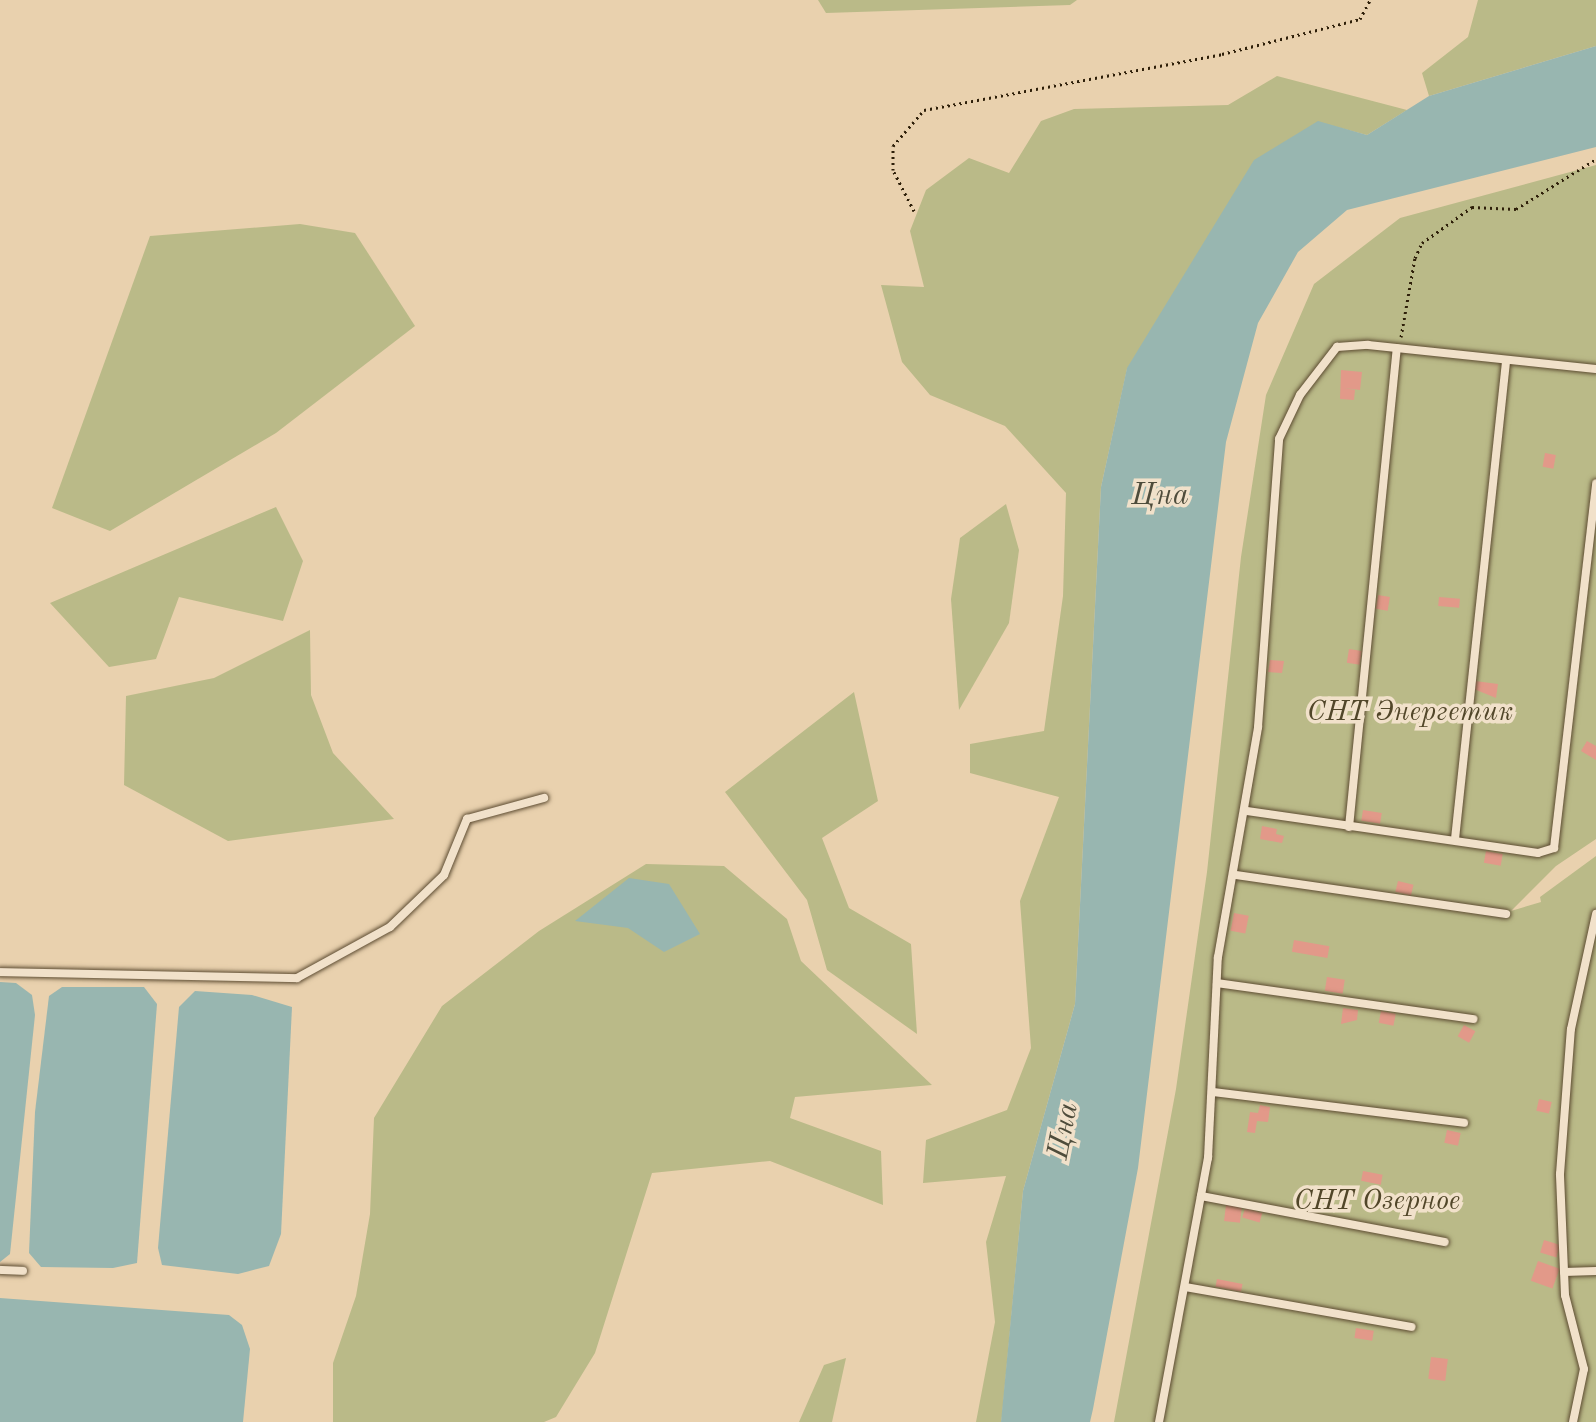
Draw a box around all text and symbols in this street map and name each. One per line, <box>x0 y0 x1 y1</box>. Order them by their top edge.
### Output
water label: Цна <box>1131 478 1189 514</box>
park label: СНТ Энергетик <box>1307 696 1513 730</box>
water label: Цна <box>1041 1099 1087 1163</box>
park label: СНТ Озерное <box>1294 1185 1460 1219</box>

